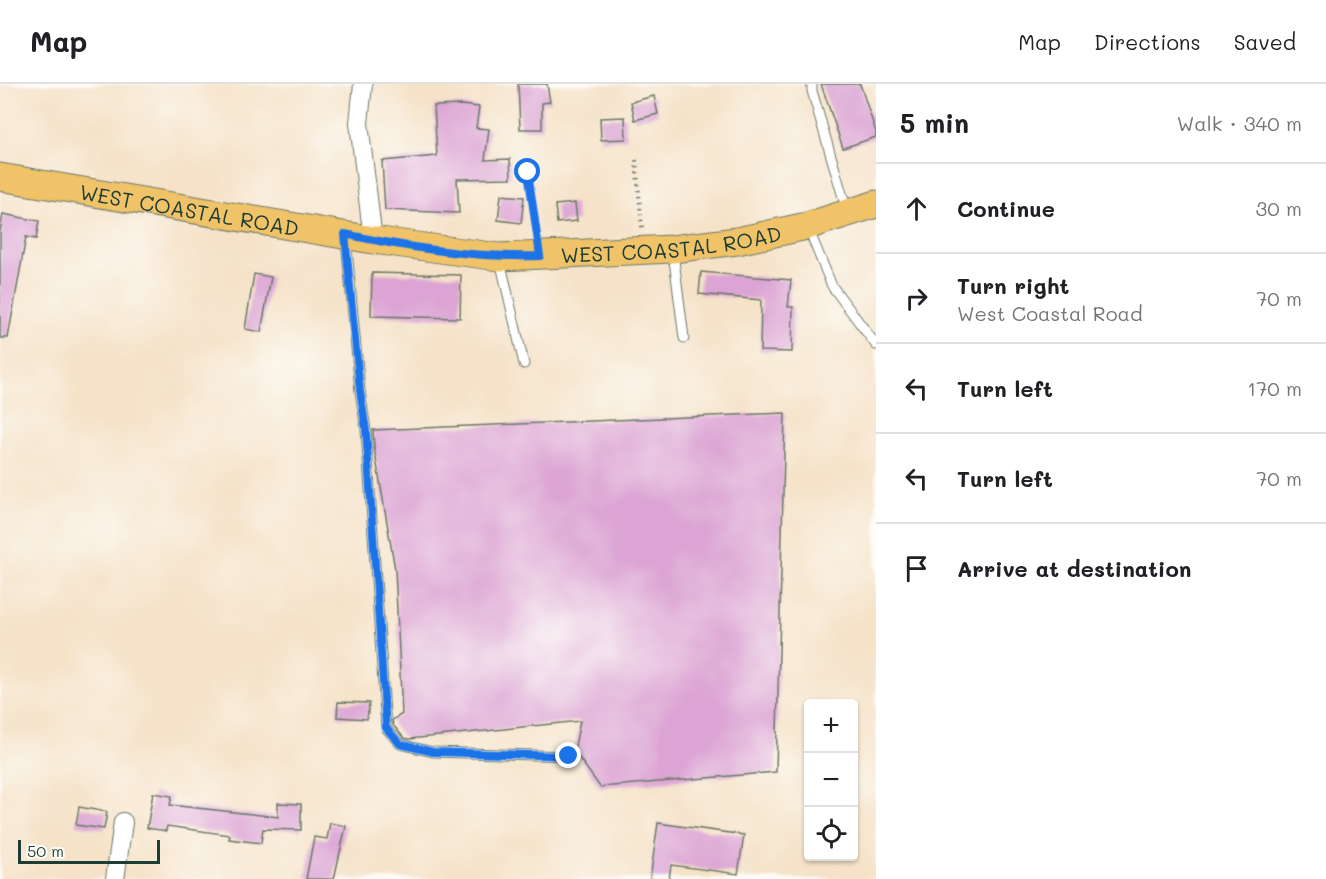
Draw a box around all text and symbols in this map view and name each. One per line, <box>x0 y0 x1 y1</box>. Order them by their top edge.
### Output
text: Map <box>30 23 87 59</box>
text: Map <box>1018 28 1061 55</box>
text: Directions <box>1094 28 1201 55</box>
text: Saved <box>1234 28 1296 55</box>
text: 5 min <box>900 106 969 140</box>
text: Walk · 340 m <box>1177 110 1302 136</box>
route start <box>514 158 540 184</box>
street label: WEST COASTAL ROAD <box>78 177 301 241</box>
icon: ahead <box>900 192 933 225</box>
text: Continue <box>957 194 1055 223</box>
text: 30 m <box>1256 195 1302 221</box>
street label: WEST COASTAL ROAD <box>560 218 784 268</box>
text: Turn right <box>957 271 1069 300</box>
icon: right <box>900 282 933 315</box>
text: 70 m <box>1256 285 1302 311</box>
text: West Coastal Road <box>957 300 1143 326</box>
icon: left <box>900 372 933 405</box>
text: Turn left <box>957 374 1053 403</box>
text: 170 m <box>1247 375 1302 401</box>
icon: left <box>900 462 933 495</box>
text: Turn left <box>957 464 1053 493</box>
text: 70 m <box>1256 465 1302 491</box>
icon: arrive <box>900 552 933 585</box>
text: Arrive at destination <box>957 554 1192 583</box>
map controls <box>804 699 858 861</box>
button: + <box>804 699 858 753</box>
route end <box>555 742 581 768</box>
button: − <box>804 753 858 807</box>
button: locate <box>804 807 858 861</box>
scale bar <box>18 837 160 864</box>
text: 50 m <box>27 840 64 861</box>

